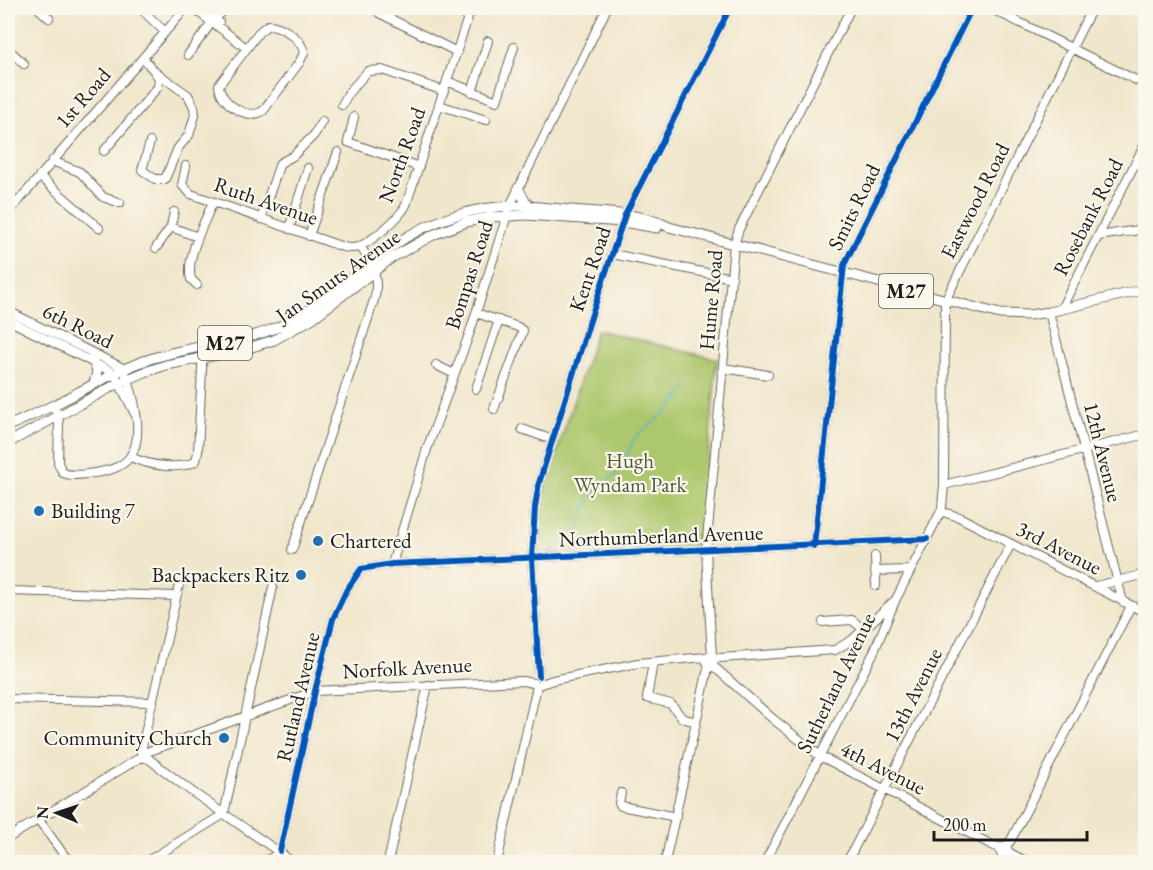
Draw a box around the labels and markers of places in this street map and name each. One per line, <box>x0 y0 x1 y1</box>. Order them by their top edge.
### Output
place label: Building 7 <box>51 497 136 524</box>
marker: Building 7 <box>32 504 46 518</box>
place label: Chartered <box>330 527 412 554</box>
marker: Chartered <box>311 534 325 548</box>
place label: Backpackers Ritz <box>152 561 289 588</box>
marker: Backpackers Ritz <box>294 568 308 582</box>
place label: Community Church <box>44 724 212 751</box>
marker: Community Church <box>217 731 231 745</box>

